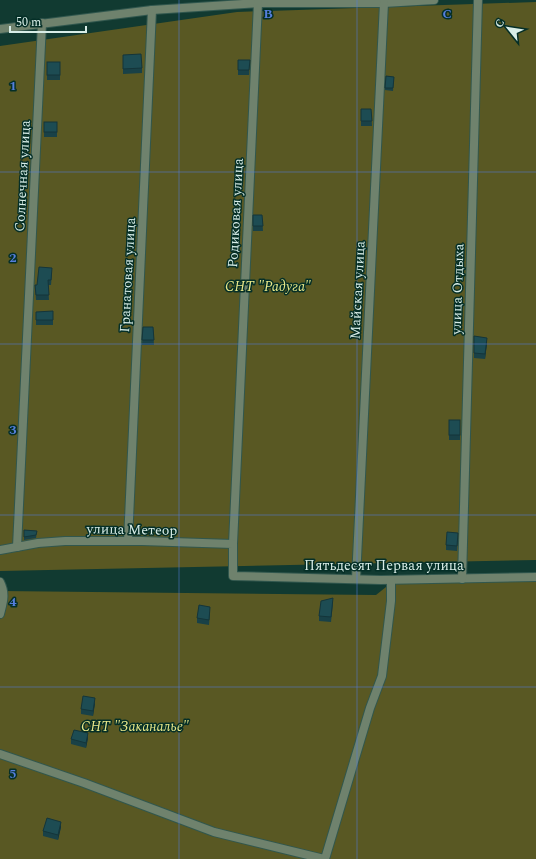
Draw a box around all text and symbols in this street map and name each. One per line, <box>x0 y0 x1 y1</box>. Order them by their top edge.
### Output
text: B <box>263 4 273 24</box>
text: C <box>442 4 452 24</box>
scale bar <box>10 8 86 34</box>
north arrow <box>488 8 528 48</box>
text: 50 m <box>16 13 41 32</box>
text: С <box>490 15 509 31</box>
text: 1 <box>9 76 17 96</box>
street label: Солнечная улица <box>9 120 36 232</box>
street label: Родиковая улица <box>222 157 249 268</box>
street label: Гранатовая улица <box>114 217 141 333</box>
street label: Майская улица <box>344 240 371 340</box>
street label: улица Отдыха <box>445 243 470 336</box>
text: 2 <box>9 248 17 268</box>
park label: СНТ "Радуга" <box>225 276 312 297</box>
text: 3 <box>9 420 17 440</box>
street label: улица Метеор <box>86 518 178 541</box>
street label: Пятьдесят Первая улица <box>304 555 464 576</box>
text: 4 <box>9 592 17 612</box>
park label: СНТ "Заканалье" <box>81 716 190 737</box>
text: 5 <box>9 764 17 784</box>

